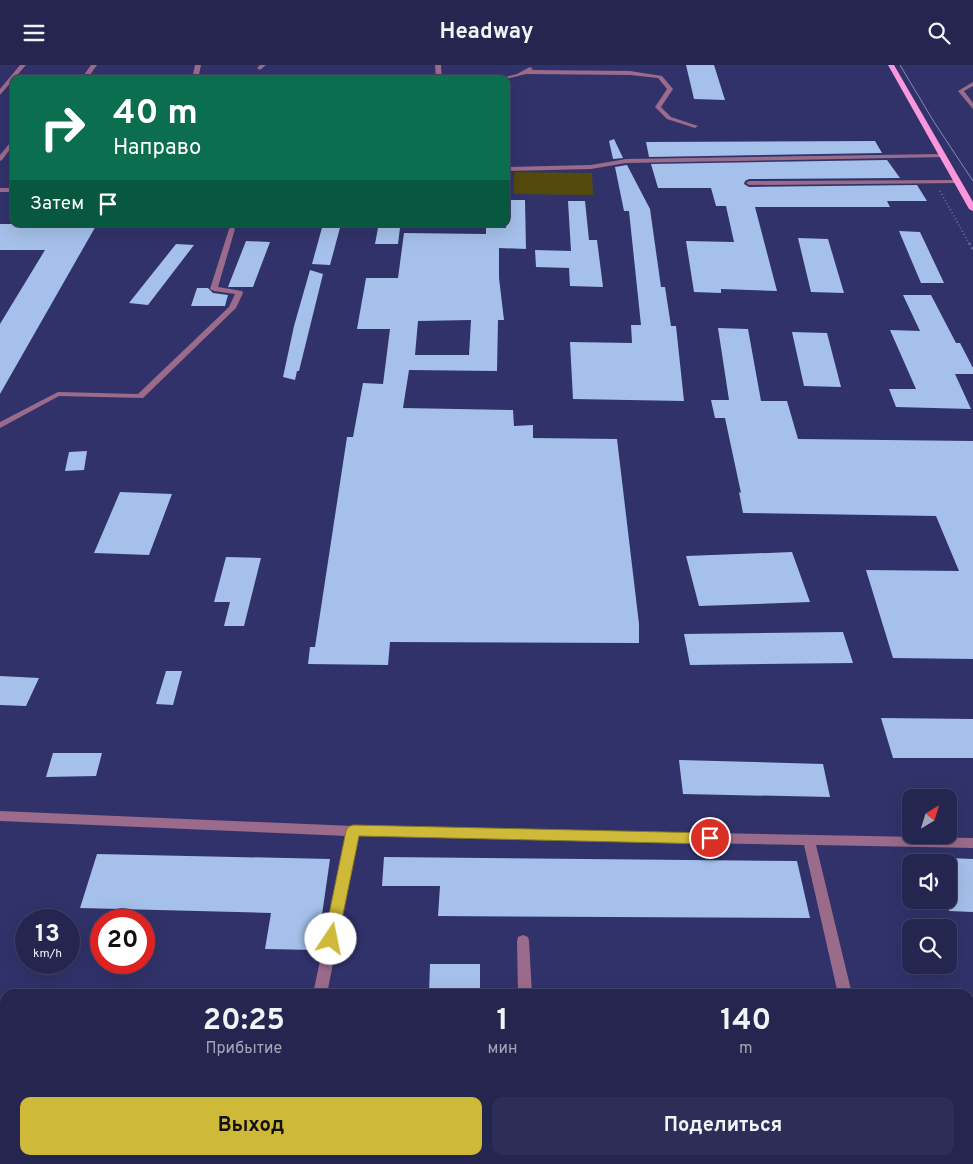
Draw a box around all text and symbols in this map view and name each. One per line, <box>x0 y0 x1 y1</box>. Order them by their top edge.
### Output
icon: menu <box>20 19 48 47</box>
text: Headway <box>440 19 533 46</box>
icon: search <box>925 19 953 47</box>
text: 40 m <box>113 92 198 136</box>
icon: right <box>30 95 95 160</box>
text: Направо <box>113 135 201 162</box>
icon: arrive <box>94 190 122 218</box>
text: Затем <box>30 192 84 216</box>
north arrow <box>902 789 958 844</box>
map controls <box>902 789 957 974</box>
pin <box>689 817 731 859</box>
icon: arrive <box>696 824 724 852</box>
button: sound <box>902 854 957 909</box>
speed limit sign: 20 <box>90 909 155 974</box>
position arrow <box>304 912 356 964</box>
text: 13 <box>35 919 60 951</box>
button: search <box>902 919 957 974</box>
text: km/h <box>33 946 62 962</box>
text: 20:25 <box>203 1003 285 1040</box>
text: 1 <box>497 1003 509 1040</box>
text: 140 <box>720 1003 771 1040</box>
text: Прибытие <box>205 1039 282 1059</box>
text: мин <box>488 1039 517 1059</box>
text: m <box>739 1039 753 1059</box>
button: Выход <box>20 1097 482 1155</box>
button: Поделиться <box>492 1097 954 1155</box>

